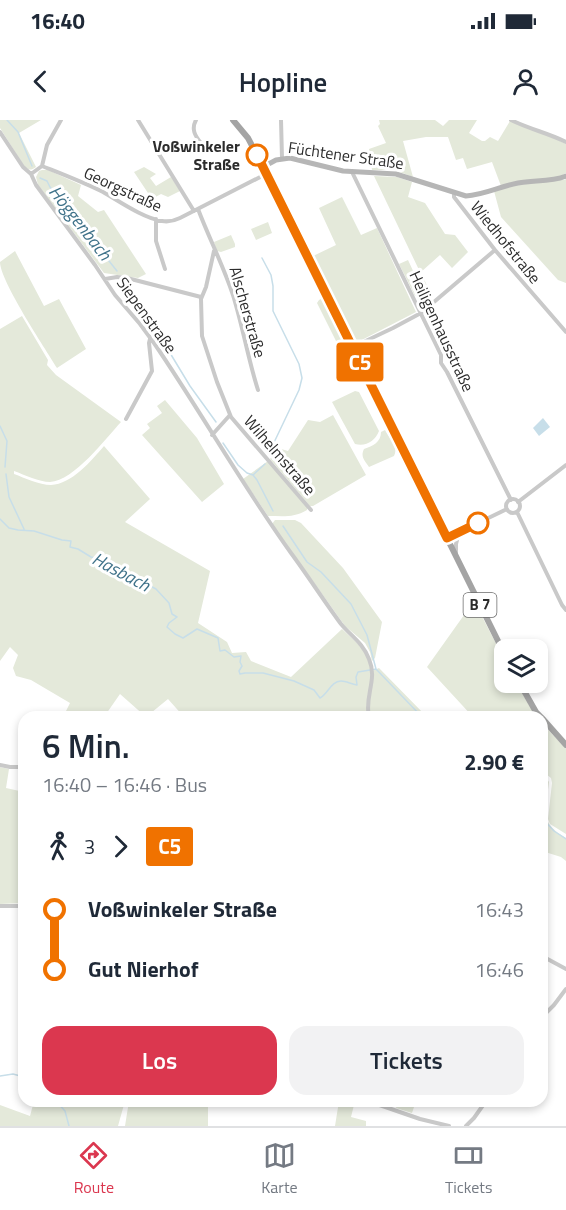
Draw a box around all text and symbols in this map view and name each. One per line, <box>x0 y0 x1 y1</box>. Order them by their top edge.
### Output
text: 16:40 <box>30 4 85 38</box>
text: Hopline <box>239 61 327 102</box>
icon: back <box>24 65 57 98</box>
icon: person <box>509 65 542 98</box>
place label: Voßwinkeler Straße <box>153 134 240 176</box>
street label: Füchtener Straße <box>287 135 405 175</box>
marker: Voßwinkeler Straße <box>246 144 268 166</box>
street label: Georgstraße <box>80 160 166 218</box>
water label: Höggenbach <box>43 180 119 267</box>
street label: Wiedhofstraße <box>465 195 547 289</box>
street label: Alscherstraße <box>224 264 272 360</box>
street label: Heiligenhausstraße <box>403 267 481 395</box>
street label: Siepenstraße <box>111 272 183 358</box>
line badge: C5 <box>333 342 387 382</box>
text: C5 <box>348 346 372 378</box>
street label: Wilhelmstraße <box>238 410 322 500</box>
unlabelled marker <box>467 512 489 534</box>
water label: Hasbach <box>87 545 156 599</box>
road number: B 7 <box>464 593 496 617</box>
map controls <box>494 639 548 693</box>
button: layers <box>494 639 548 693</box>
text: 6 Min. <box>42 721 130 771</box>
text: 2.90 € <box>464 745 524 779</box>
text: 16:40 – 16:46 · Bus <box>42 769 207 800</box>
icon: walk <box>42 830 75 863</box>
icon: forward <box>104 830 137 863</box>
text: C5 <box>158 830 181 862</box>
text: 3 <box>84 831 95 862</box>
text: Voßwinkeler Straße <box>88 892 277 926</box>
text: 16:43 <box>475 894 524 925</box>
text: Gut Nierhof <box>88 952 199 986</box>
text: 16:46 <box>475 954 524 985</box>
button: Los <box>42 1026 277 1095</box>
button: Tickets <box>289 1026 524 1095</box>
tab: Route <box>74 1139 114 1199</box>
tab: Karte <box>261 1139 298 1199</box>
tab: Tickets <box>445 1139 492 1199</box>

